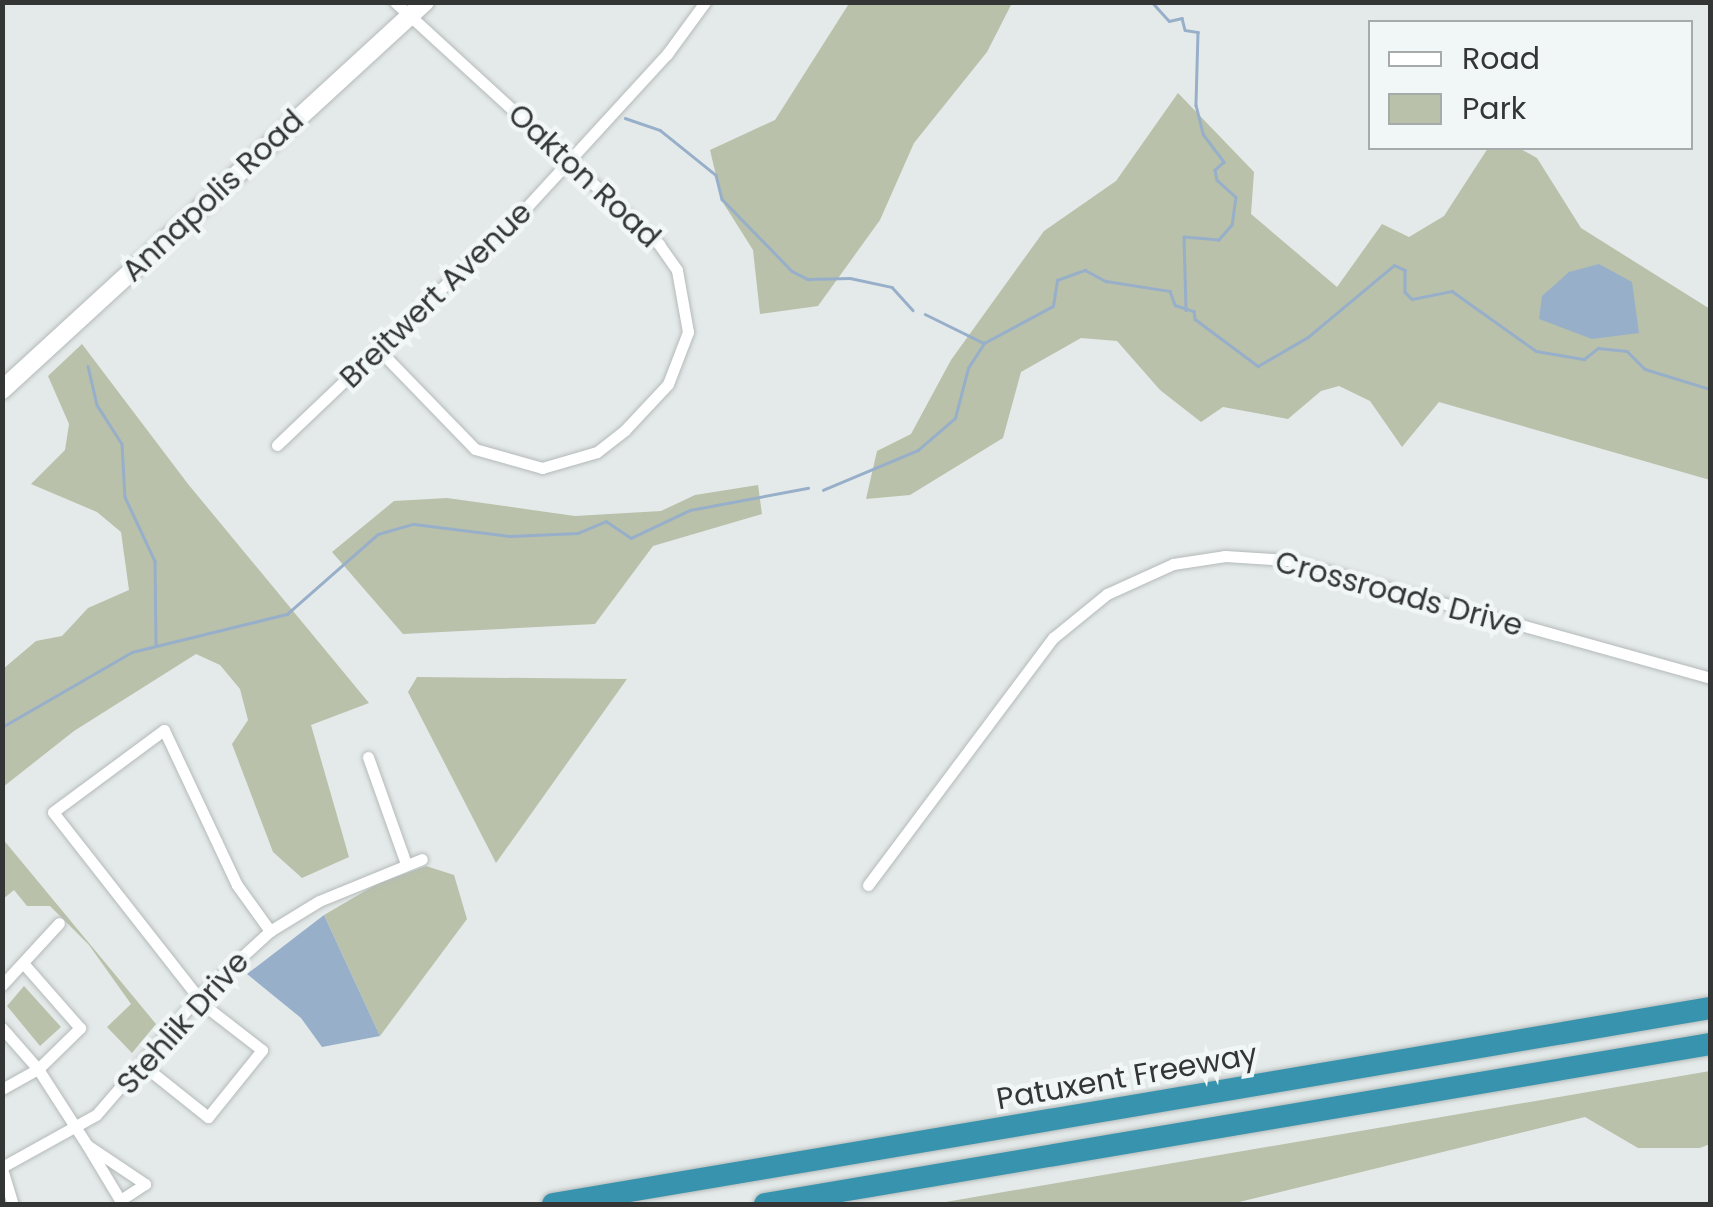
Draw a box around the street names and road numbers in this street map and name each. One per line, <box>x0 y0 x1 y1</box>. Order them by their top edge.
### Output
street label: Oakton Road <box>501 96 667 256</box>
street label: Annapolis Road <box>115 103 311 289</box>
street label: Breitwert Avenue <box>333 194 539 396</box>
street label: Crossroads Drive <box>1271 544 1527 644</box>
street label: Stehlik Drive <box>109 944 257 1102</box>
street label: Patuxent Freeway <box>994 1036 1260 1118</box>

